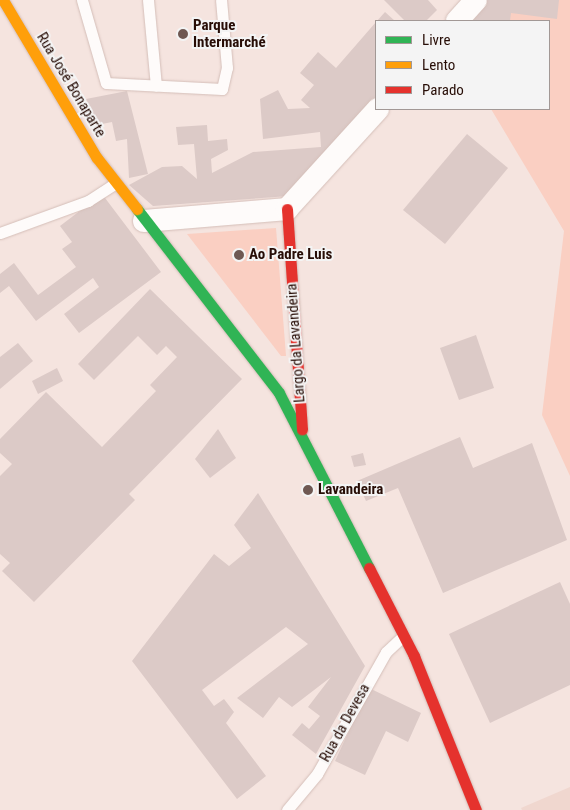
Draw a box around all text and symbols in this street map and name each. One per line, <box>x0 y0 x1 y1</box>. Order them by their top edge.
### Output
place label: Parque Intermarché <box>193 16 266 51</box>
legend <box>375 20 550 110</box>
marker: Parque Intermarché <box>177 28 189 40</box>
street label: Rua José Bonaparte <box>33 29 109 141</box>
text: Livre <box>422 31 450 49</box>
text: Lento <box>422 56 455 74</box>
text: Parado <box>422 81 464 99</box>
place label: Ao Padre Luis <box>249 246 332 264</box>
marker: Ao Padre Luis <box>233 249 245 261</box>
street label: Largo da Lavandeira <box>283 283 309 403</box>
place label: Lavandeira <box>318 481 383 499</box>
marker: Lavandeira <box>302 484 314 496</box>
street label: Rua da Devesa <box>316 681 374 765</box>

